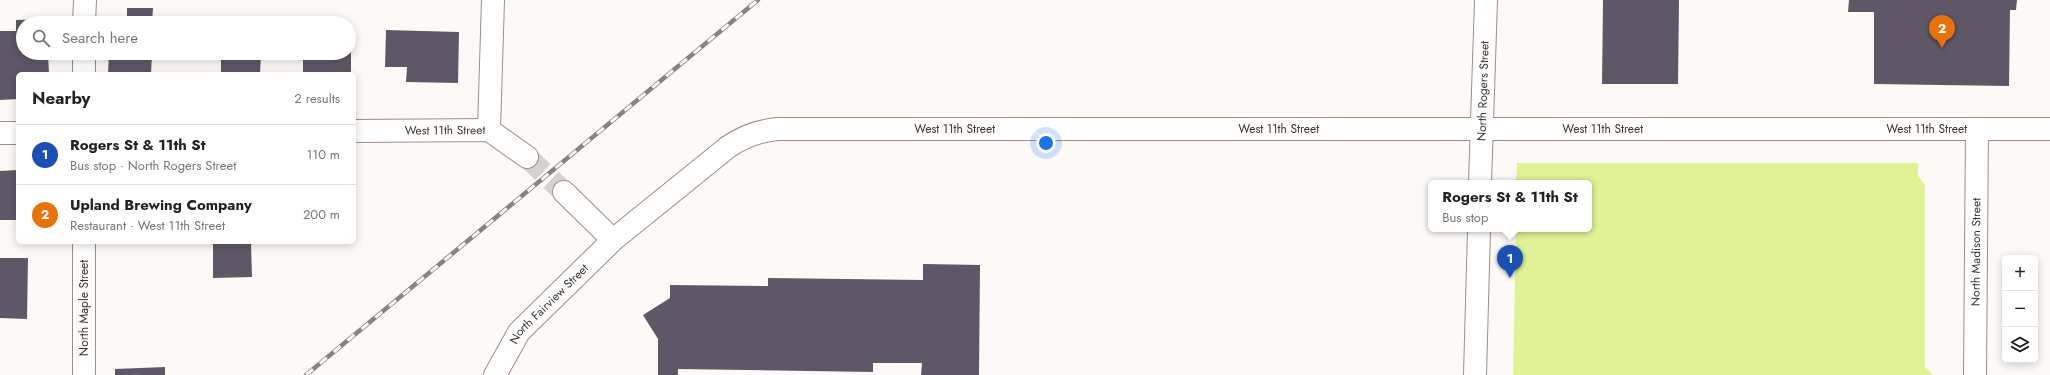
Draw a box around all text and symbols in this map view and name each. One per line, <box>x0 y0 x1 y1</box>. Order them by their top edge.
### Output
pin: 2 <box>1929 15 1955 48</box>
search box <box>16 16 356 60</box>
icon: search <box>30 27 52 49</box>
text: Search here <box>62 27 138 49</box>
street label: North Rogers Street <box>1472 40 1494 142</box>
text: Nearby <box>32 86 90 110</box>
text: 2 results <box>294 89 340 108</box>
street label: West 11th Street <box>914 120 995 138</box>
street label: West 11th Street <box>1238 120 1319 138</box>
street label: West 11th Street <box>1562 120 1643 138</box>
street label: West 11th Street <box>1886 120 1967 138</box>
street label: West 11th Street <box>405 121 486 140</box>
your location <box>1036 133 1056 153</box>
text: Rogers St & 11th St <box>70 134 205 156</box>
text: 1 <box>42 145 48 164</box>
text: 110 m <box>306 145 340 164</box>
text: Bus stop · North Rogers Street <box>70 156 236 175</box>
popup <box>1428 180 1592 232</box>
text: Rogers St & 11th St <box>1442 186 1578 208</box>
text: Upland Brewing Company <box>70 194 252 216</box>
street label: North Madison Street <box>1967 198 1985 306</box>
text: 2 <box>41 205 49 224</box>
text: 200 m <box>303 205 340 224</box>
text: Bus stop <box>1442 208 1488 227</box>
text: Restaurant · West 11th Street <box>70 216 225 235</box>
pin: 1 <box>1497 245 1523 278</box>
map controls <box>2002 255 2038 363</box>
button: + <box>2002 255 2038 291</box>
street label: North Maple Street <box>75 260 93 356</box>
street label: North Fairview Street <box>505 260 593 347</box>
button: − <box>2002 291 2038 327</box>
button: layers <box>2002 327 2038 363</box>

